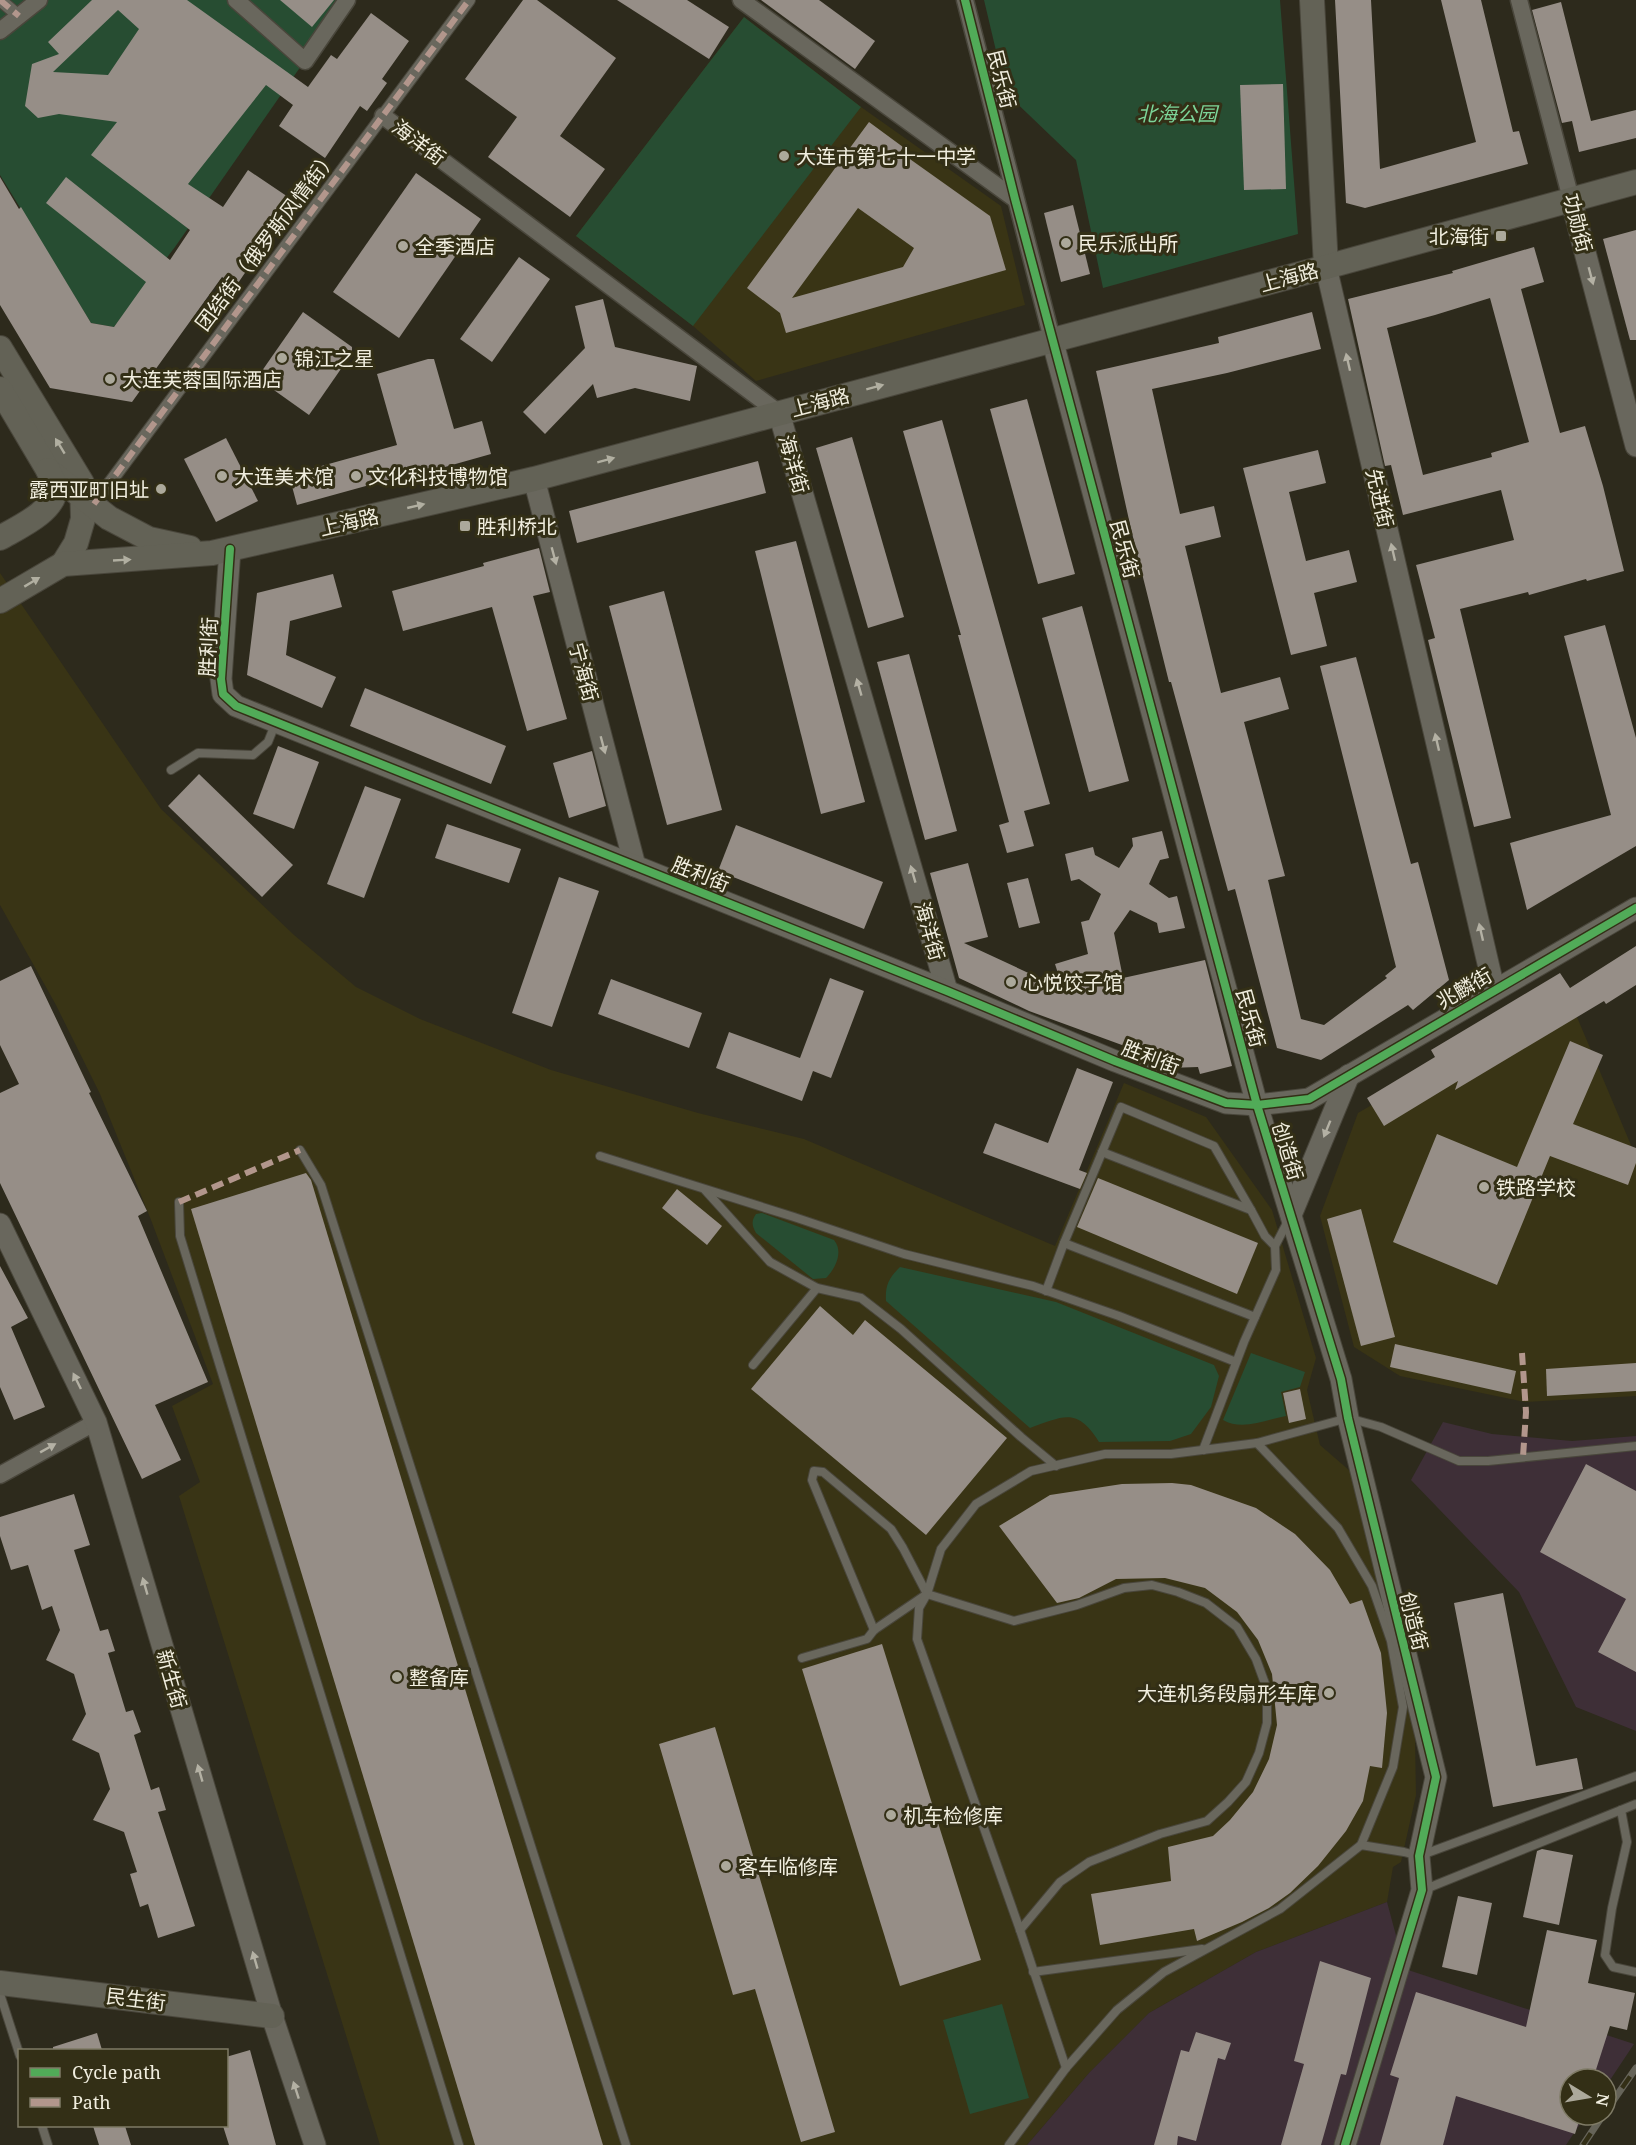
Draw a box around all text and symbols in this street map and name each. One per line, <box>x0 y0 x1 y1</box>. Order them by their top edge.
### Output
street label: 民乐街 <box>982 47 1022 111</box>
park label: 北海公园 <box>1137 100 1220 127</box>
street label: 海洋街 <box>387 113 451 171</box>
place label: 大连市第七十一中学 <box>796 143 976 170</box>
street label: 团结街（俄罗斯风情街） <box>189 144 343 336</box>
marker: 大连市第七十一中学 <box>777 149 791 163</box>
street label: 功勋街 <box>1557 191 1599 255</box>
place label: 北海街 <box>1429 223 1489 250</box>
marker: 北海街 <box>1494 229 1508 243</box>
place label: 民乐派出所 <box>1078 230 1178 257</box>
place label: 全季酒店 <box>415 233 495 260</box>
marker: 民乐派出所 <box>1059 236 1073 250</box>
marker: 全季酒店 <box>396 239 410 253</box>
street label: 上海路 <box>1257 256 1321 298</box>
one-way arrow <box>1587 266 1597 285</box>
place label: 锦江之星 <box>294 345 374 372</box>
marker: 锦江之星 <box>275 351 289 365</box>
one-way arrow <box>1343 353 1353 372</box>
place label: 大连芙蓉国际酒店 <box>122 366 282 393</box>
marker: 大连芙蓉国际酒店 <box>103 372 117 386</box>
street label: 上海路 <box>788 381 852 423</box>
one-way arrow <box>866 382 884 391</box>
street label: 海洋街 <box>773 431 815 497</box>
one-way arrow <box>54 438 65 454</box>
one-way arrow <box>596 454 615 464</box>
place label: 大连美术馆 <box>234 463 334 490</box>
place label: 文化科技博物馆 <box>368 463 508 490</box>
street label: 先进街 <box>1360 466 1400 530</box>
marker: 大连美术馆 <box>215 469 229 483</box>
marker: 文化科技博物馆 <box>349 469 363 483</box>
place label: 露西亚町旧址 <box>29 476 149 503</box>
marker: 露西亚町旧址 <box>154 482 168 496</box>
one-way arrow <box>407 501 425 511</box>
street label: 上海路 <box>317 502 381 542</box>
place label: 胜利桥北 <box>477 513 557 540</box>
street label: 民乐街 <box>1104 517 1146 581</box>
marker: 胜利桥北 <box>458 519 472 533</box>
one-way arrow <box>1387 543 1397 561</box>
one-way arrow <box>549 547 559 565</box>
one-way arrow <box>112 556 131 565</box>
one-way arrow <box>24 577 40 588</box>
street label: 胜利街 <box>193 616 223 678</box>
street label: 宁海街 <box>563 640 605 704</box>
one-way arrow <box>854 678 863 696</box>
one-way arrow <box>1431 733 1441 751</box>
one-way arrow <box>599 735 609 754</box>
street label: 胜利街 <box>668 850 734 898</box>
one-way arrow <box>908 865 917 883</box>
street label: 海洋街 <box>909 898 951 964</box>
one-way arrow <box>1476 922 1485 941</box>
street label: 兆麟街 <box>1431 961 1497 1015</box>
place label: 心悦饺子馆 <box>1023 969 1123 996</box>
marker: 心悦饺子馆 <box>1004 975 1018 989</box>
street label: 民乐街 <box>1230 986 1272 1050</box>
street label: 胜利街 <box>1118 1034 1184 1080</box>
street label: 创造街 <box>1266 1118 1310 1184</box>
one-way arrow <box>1322 1120 1331 1138</box>
place label: 铁路学校 <box>1496 1174 1576 1201</box>
marker: 铁路学校 <box>1477 1180 1491 1194</box>
one-way arrow <box>72 1373 81 1390</box>
one-way arrow <box>40 1443 57 1453</box>
one-way arrow <box>140 1577 149 1595</box>
street label: 创造街 <box>1394 1589 1434 1653</box>
street label: 新生街 <box>151 1646 193 1712</box>
place label: 整备库 <box>409 1664 469 1691</box>
marker: 整备库 <box>390 1670 404 1684</box>
place label: 大连机务段扇形车库 <box>1137 1680 1317 1707</box>
marker: 大连机务段扇形车库 <box>1322 1686 1336 1700</box>
one-way arrow <box>195 1764 204 1782</box>
place label: 机车检修库 <box>903 1802 1003 1829</box>
marker: 机车检修库 <box>884 1808 898 1822</box>
place label: 客车临修库 <box>738 1853 838 1880</box>
marker: 客车临修库 <box>719 1859 733 1873</box>
one-way arrow <box>250 1951 259 1969</box>
street label: 民生街 <box>105 1982 167 2016</box>
legend <box>18 2049 228 2127</box>
text: Cycle path <box>72 2060 161 2084</box>
north arrow <box>1558 2067 1618 2127</box>
one-way arrow <box>291 2080 301 2098</box>
text: Path <box>72 2090 111 2114</box>
text: N <box>1591 2092 1615 2109</box>

